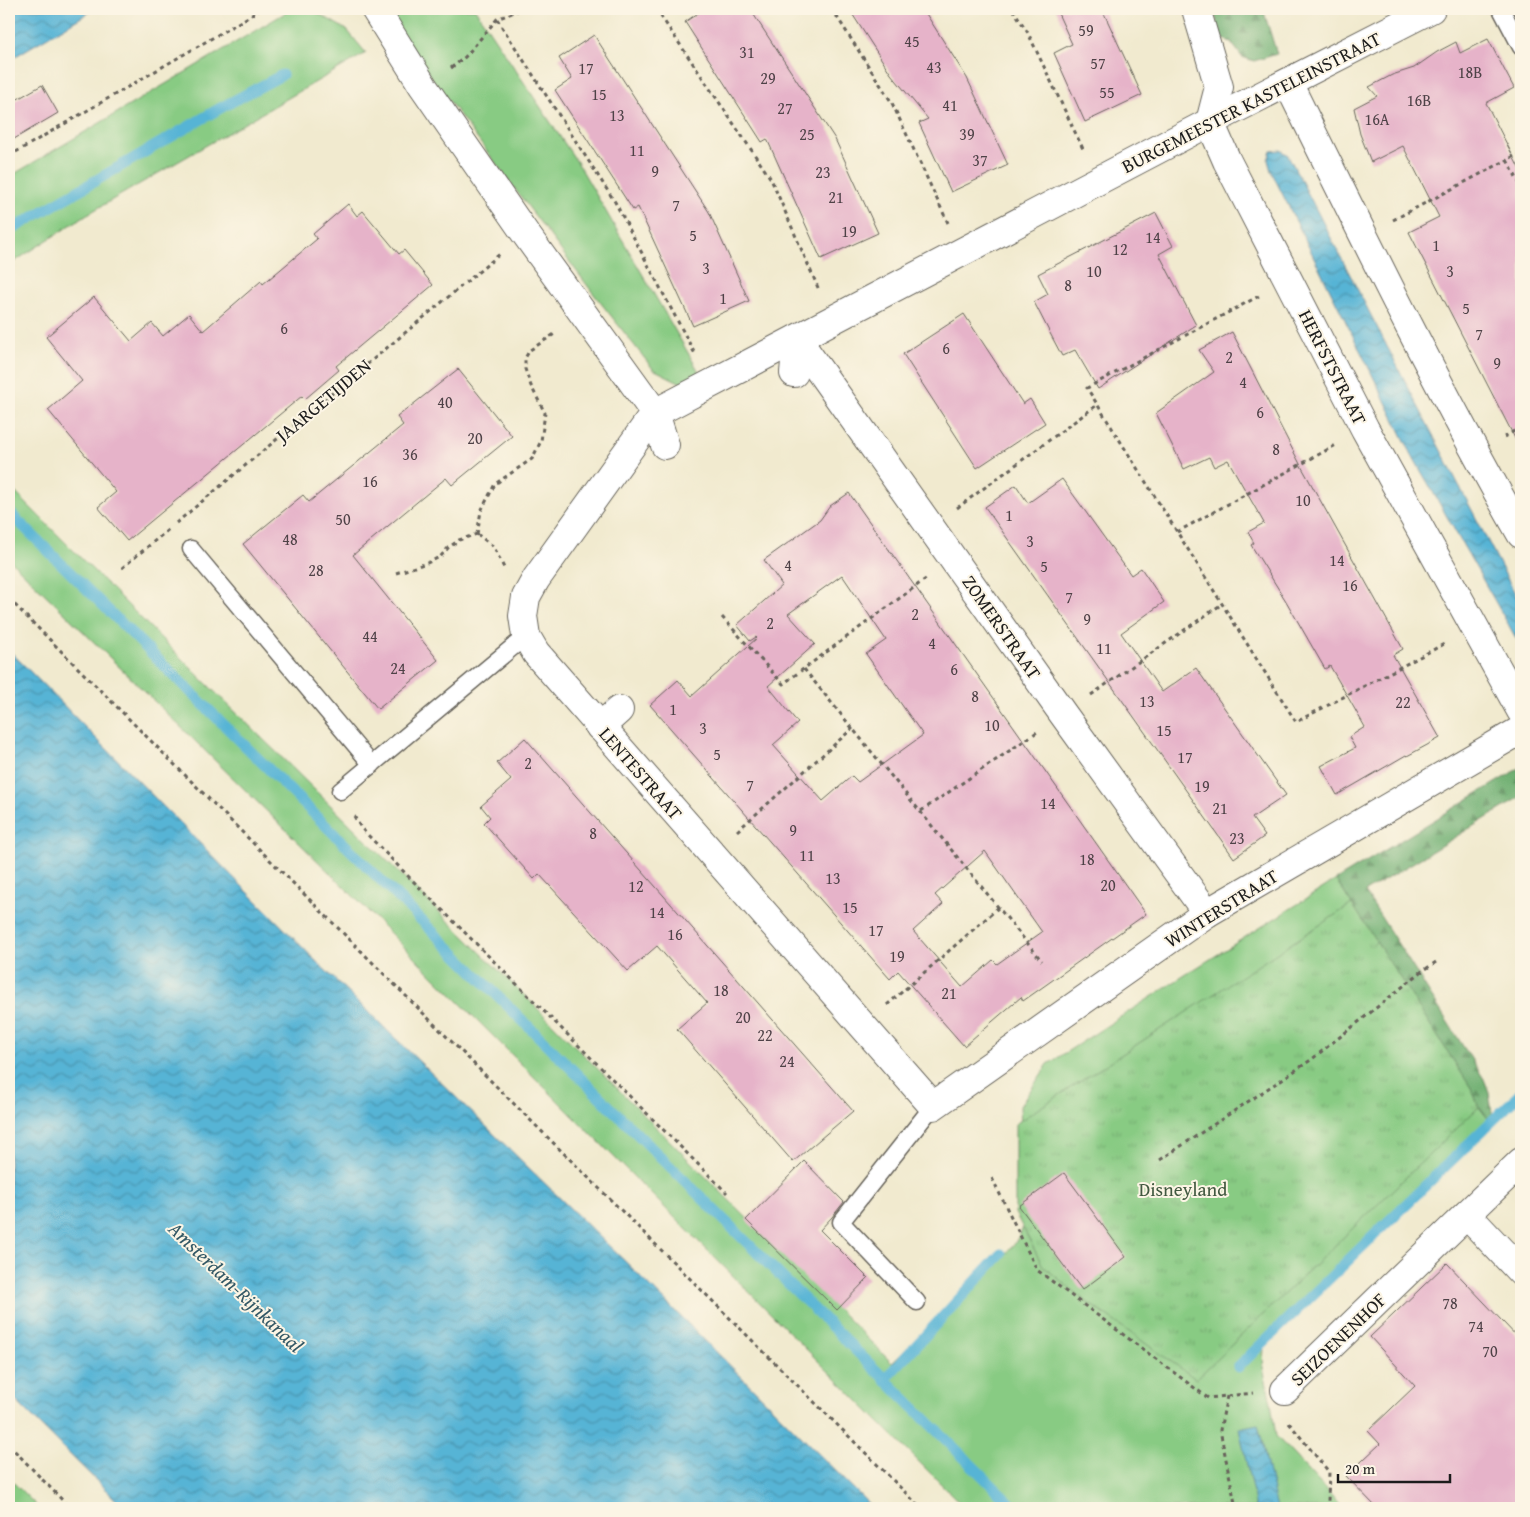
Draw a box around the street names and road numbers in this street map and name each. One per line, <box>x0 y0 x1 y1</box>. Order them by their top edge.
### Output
street label: BURGEMEESTER KASTELEINSTRAAT <box>1117 24 1386 180</box>
street label: HERFSTSTRAAT <box>1292 305 1374 430</box>
street label: JAARGETIJDEN <box>268 352 377 450</box>
street label: ZOMERSTRAAT <box>956 569 1048 685</box>
street label: LENTESTRAAT <box>593 720 690 826</box>
street label: WINTERSTRAAT <box>1159 862 1284 954</box>
street label: SEIZOENENHOF <box>1284 1286 1392 1392</box>

